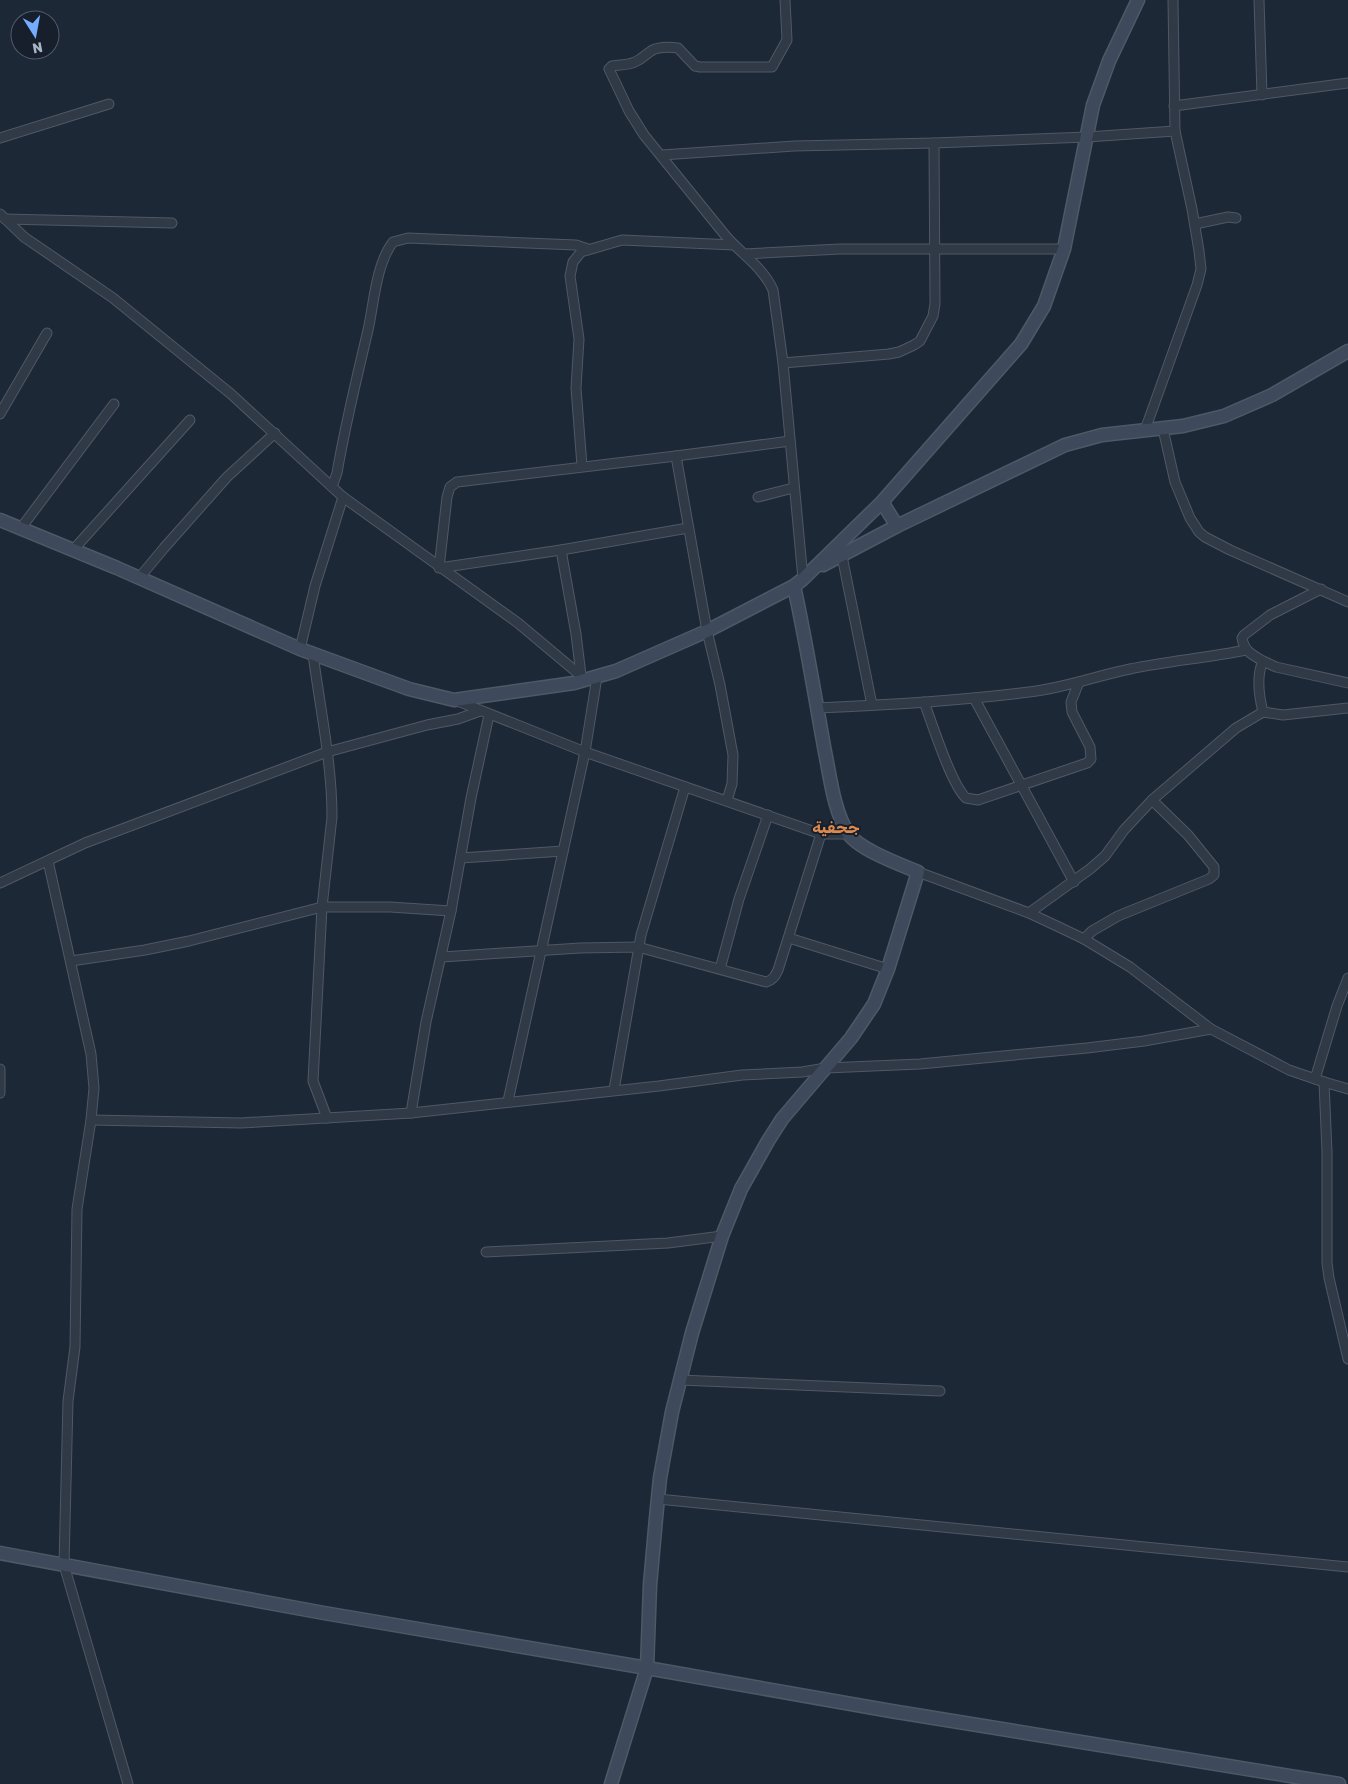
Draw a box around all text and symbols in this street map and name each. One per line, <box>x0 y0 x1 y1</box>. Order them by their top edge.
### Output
north arrow <box>10 10 60 60</box>
text: N <box>31 38 44 57</box>
district label: جحفية <box>812 818 860 837</box>

